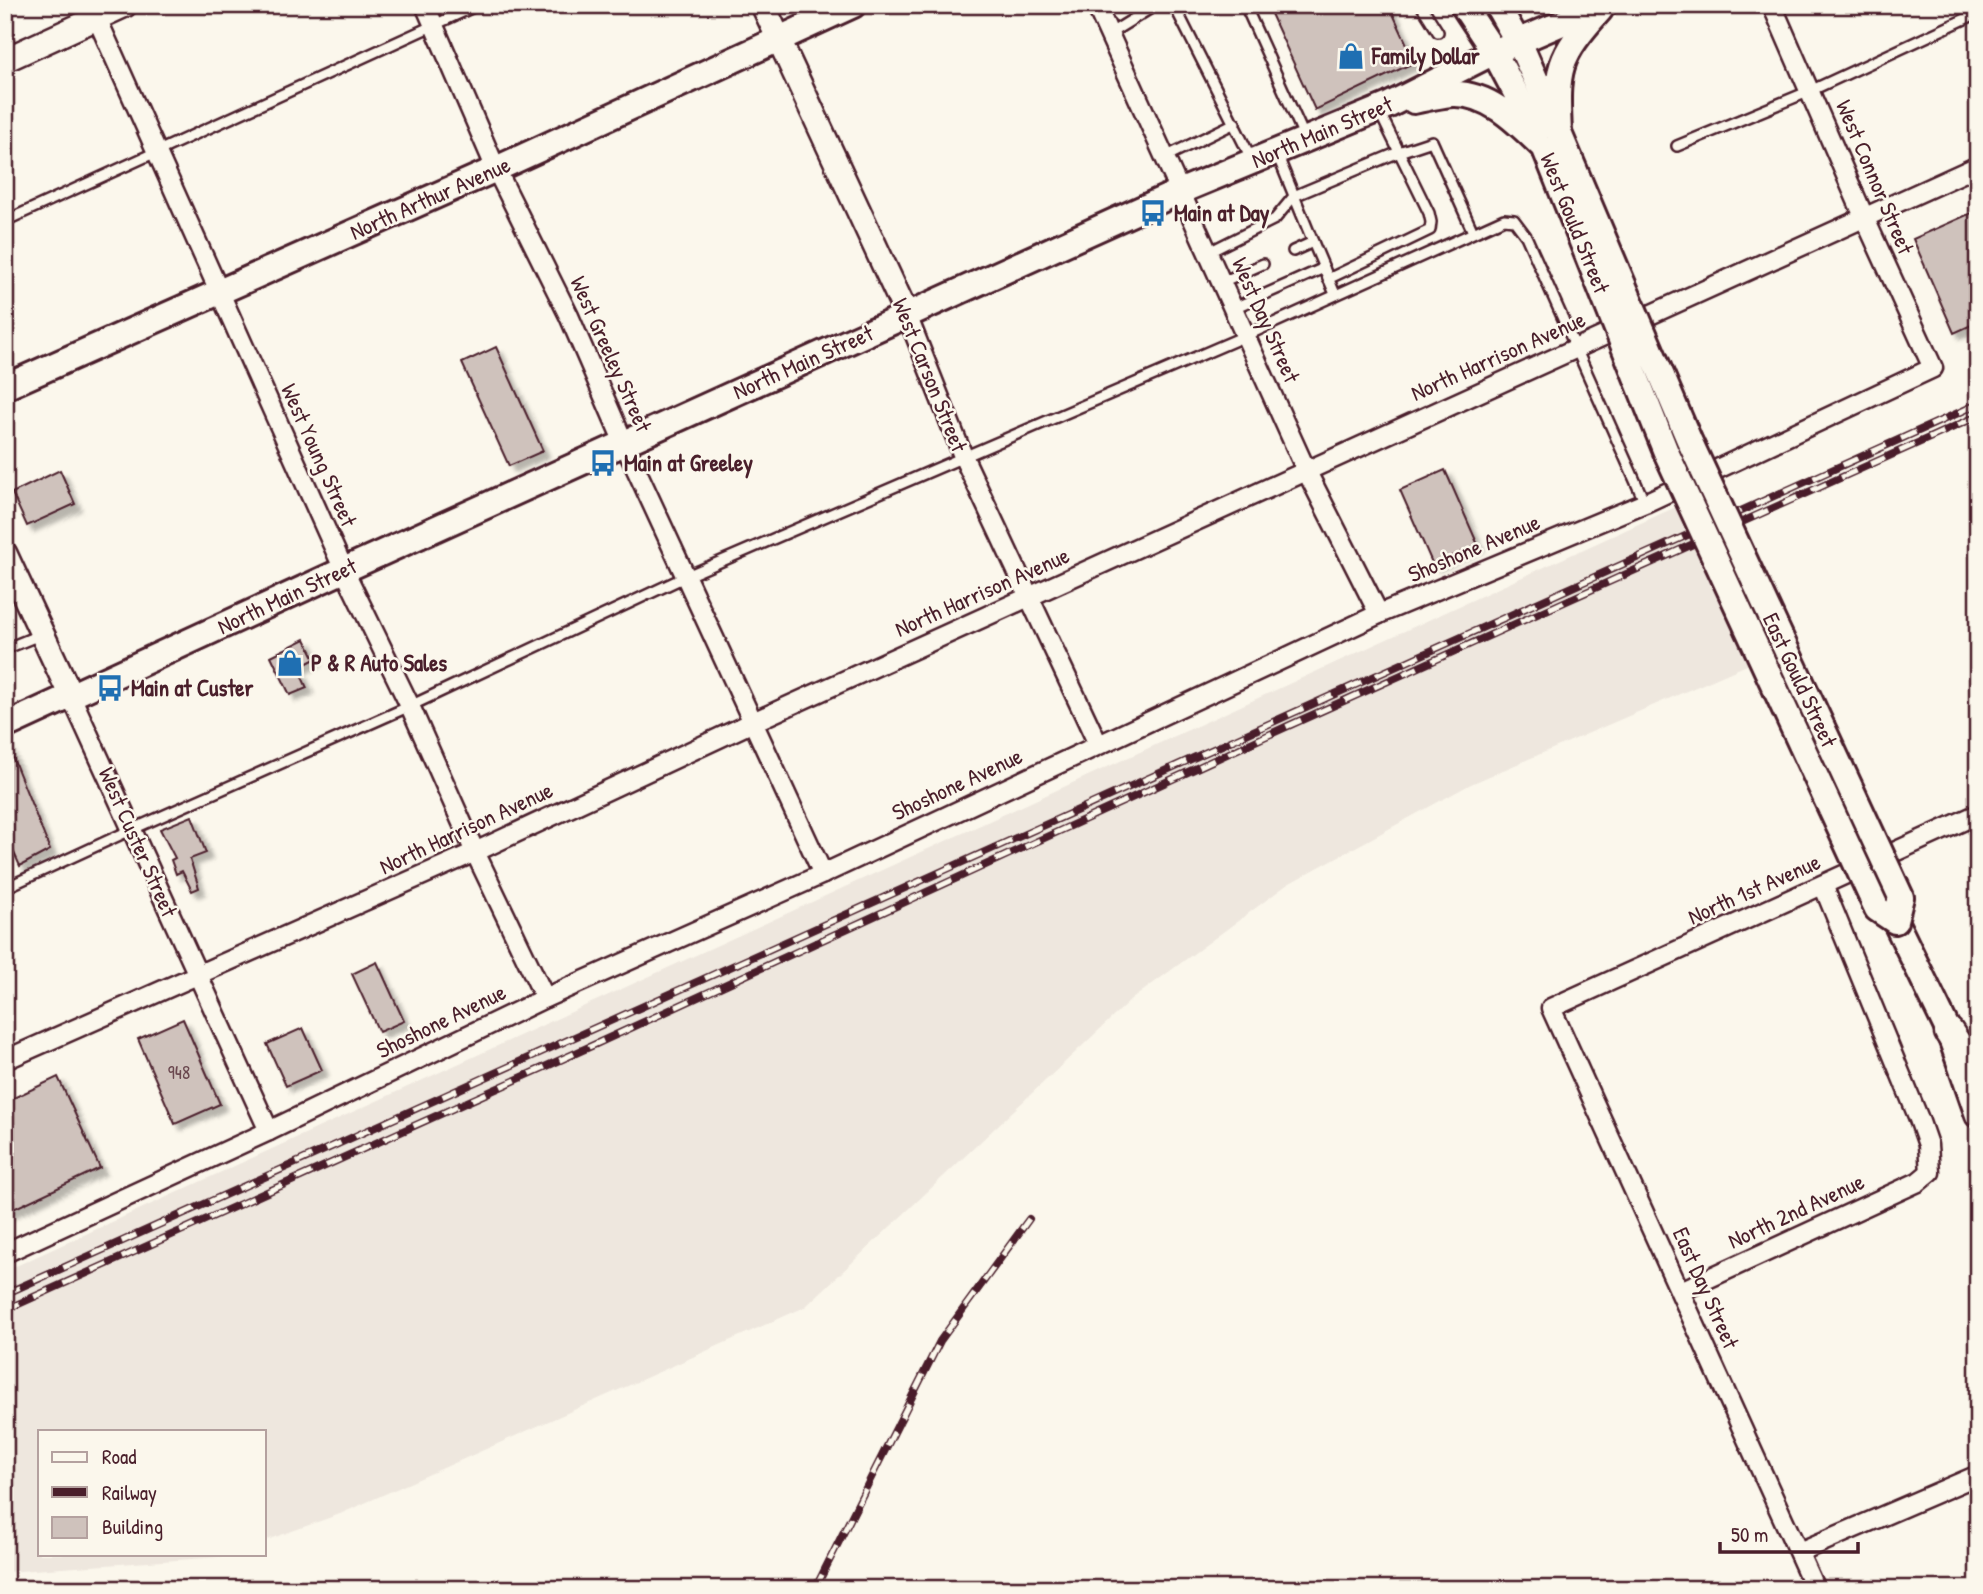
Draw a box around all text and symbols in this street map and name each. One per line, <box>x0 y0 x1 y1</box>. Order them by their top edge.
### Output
place label: Family Dollar <box>1371 40 1480 72</box>
shop icon: Family Dollar <box>1336 41 1366 71</box>
street label: North Main Street <box>1247 87 1398 175</box>
street label: West Connor Street <box>1829 95 1922 260</box>
street label: North Arthur Avenue <box>345 148 515 247</box>
street label: West Gould Street <box>1533 148 1618 299</box>
place label: Main at Day <box>1174 197 1270 229</box>
bus stop icon: Main at Day <box>1138 198 1168 228</box>
street label: West Day Street <box>1225 252 1308 388</box>
street label: West Greeley Street <box>563 271 660 438</box>
street label: West Carson Street <box>886 293 976 457</box>
street label: North Harrison Avenue <box>1406 303 1590 408</box>
street label: North Main Street <box>728 316 879 406</box>
street label: West Young Street <box>274 378 365 532</box>
place label: Main at Greeley <box>624 447 753 479</box>
bus stop icon: Main at Greeley <box>588 448 618 478</box>
street label: Shoshone Avenue <box>1403 506 1545 589</box>
street label: North Harrison Avenue <box>890 539 1074 644</box>
street label: North Main Street <box>212 549 362 641</box>
street label: East Gould Street <box>1756 608 1846 753</box>
place label: P & R Auto Sales <box>311 647 447 678</box>
shop icon: P & R Auto Sales <box>275 648 305 678</box>
place label: Main at Custer <box>131 672 253 703</box>
bus stop icon: Main at Custer <box>95 673 125 703</box>
street label: Shoshone Avenue <box>887 740 1027 827</box>
street label: West Custer Street <box>92 762 186 923</box>
street label: North Harrison Avenue <box>374 774 558 881</box>
street label: North 1st Avenue <box>1683 846 1825 932</box>
street label: Shoshone Avenue <box>371 976 511 1065</box>
house number: 948 <box>168 1059 190 1085</box>
street label: North 2nd Avenue <box>1723 1165 1869 1256</box>
street label: East Day Street <box>1666 1222 1747 1354</box>
legend <box>38 1430 266 1556</box>
text: Road <box>102 1442 136 1471</box>
text: Railway <box>102 1478 157 1507</box>
scale bar <box>1720 1510 1859 1554</box>
text: Building <box>102 1512 163 1541</box>
text: 50 m <box>1731 1520 1768 1549</box>

